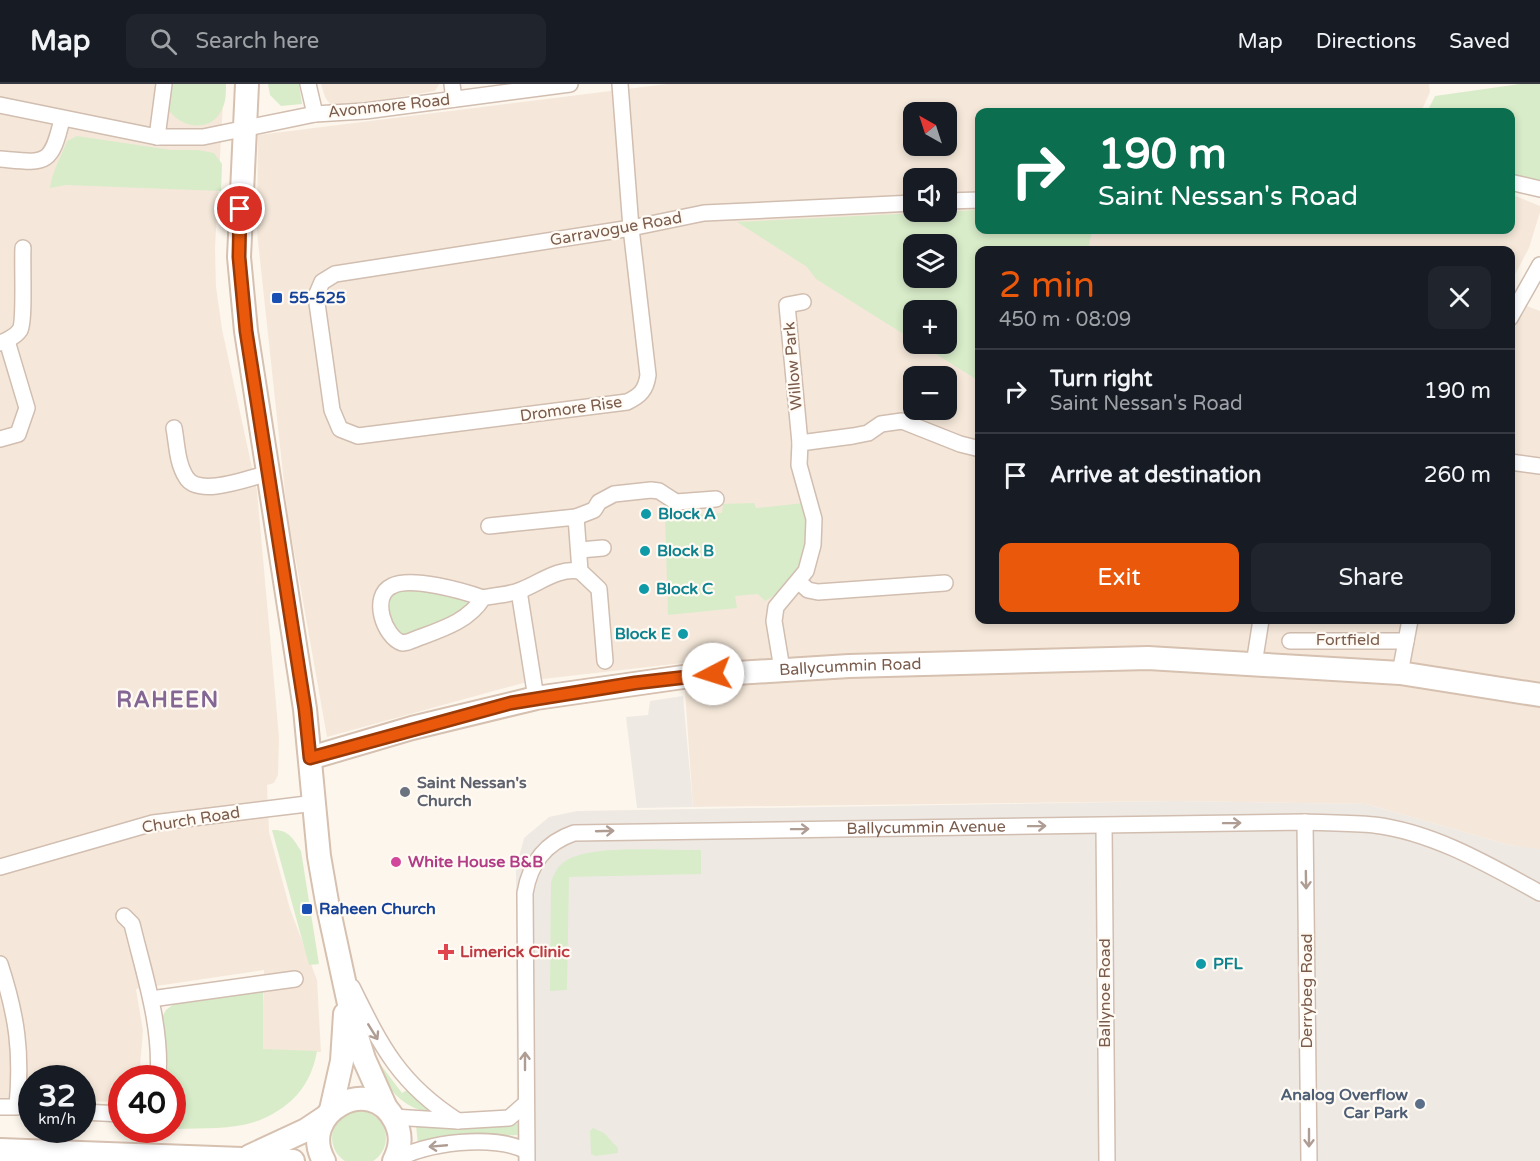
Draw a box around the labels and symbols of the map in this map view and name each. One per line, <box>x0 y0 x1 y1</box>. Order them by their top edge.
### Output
street label: Avonmore Road <box>327 90 451 122</box>
north arrow <box>903 102 957 156</box>
pin <box>214 183 265 234</box>
street label: Garravogue Road <box>548 208 684 250</box>
place label: 55-525 <box>289 288 346 308</box>
marker: 55-525 <box>270 291 284 305</box>
street label: Willow Park <box>779 321 807 411</box>
street label: Dromore Rise <box>519 392 623 426</box>
place label: Block A <box>658 504 716 524</box>
marker: Block A <box>639 507 653 521</box>
place label: Block B <box>657 541 714 561</box>
marker: Block B <box>638 544 652 558</box>
place label: Block C <box>656 579 713 599</box>
marker: Block C <box>637 582 651 596</box>
place label: Block E <box>615 624 671 644</box>
marker: Block E <box>676 627 690 641</box>
street label: Fortfield <box>1316 630 1380 650</box>
position arrow <box>681 642 745 706</box>
street label: Ballycummin Road <box>779 654 922 680</box>
district label: RAHEEN <box>116 687 220 713</box>
place label: Saint Nessan's Church <box>417 773 527 811</box>
marker: Saint Nessan's Church <box>398 785 412 799</box>
street label: Church Road <box>141 802 241 838</box>
street label: Ballycummin Avenue <box>846 817 1006 839</box>
one-way arrow <box>1221 817 1241 829</box>
one-way arrow <box>1026 820 1046 832</box>
one-way arrow <box>789 823 809 834</box>
one-way arrow <box>594 826 614 837</box>
place label: White House B&B <box>408 852 543 872</box>
marker: White House B&B <box>389 855 403 869</box>
one-way arrow <box>1300 870 1312 890</box>
place label: Raheen Church <box>319 899 436 919</box>
marker: Raheen Church <box>300 902 314 916</box>
street label: Derrybeg Road <box>1297 933 1317 1049</box>
street label: Ballynoe Road <box>1095 938 1115 1048</box>
place label: Limerick Clinic <box>460 942 570 962</box>
marker: Limerick Clinic <box>437 943 455 961</box>
place label: PFL <box>1213 954 1243 974</box>
marker: PFL <box>1194 957 1208 971</box>
one-way arrow <box>368 1023 380 1040</box>
one-way arrow <box>519 1051 531 1071</box>
speed limit sign: 40 <box>108 1065 186 1143</box>
place label: Analog Overflow Car Park <box>1280 1085 1408 1123</box>
marker: Analog Overflow Car Park <box>1413 1097 1427 1111</box>
one-way arrow <box>1303 1128 1315 1148</box>
one-way arrow <box>429 1141 449 1152</box>

